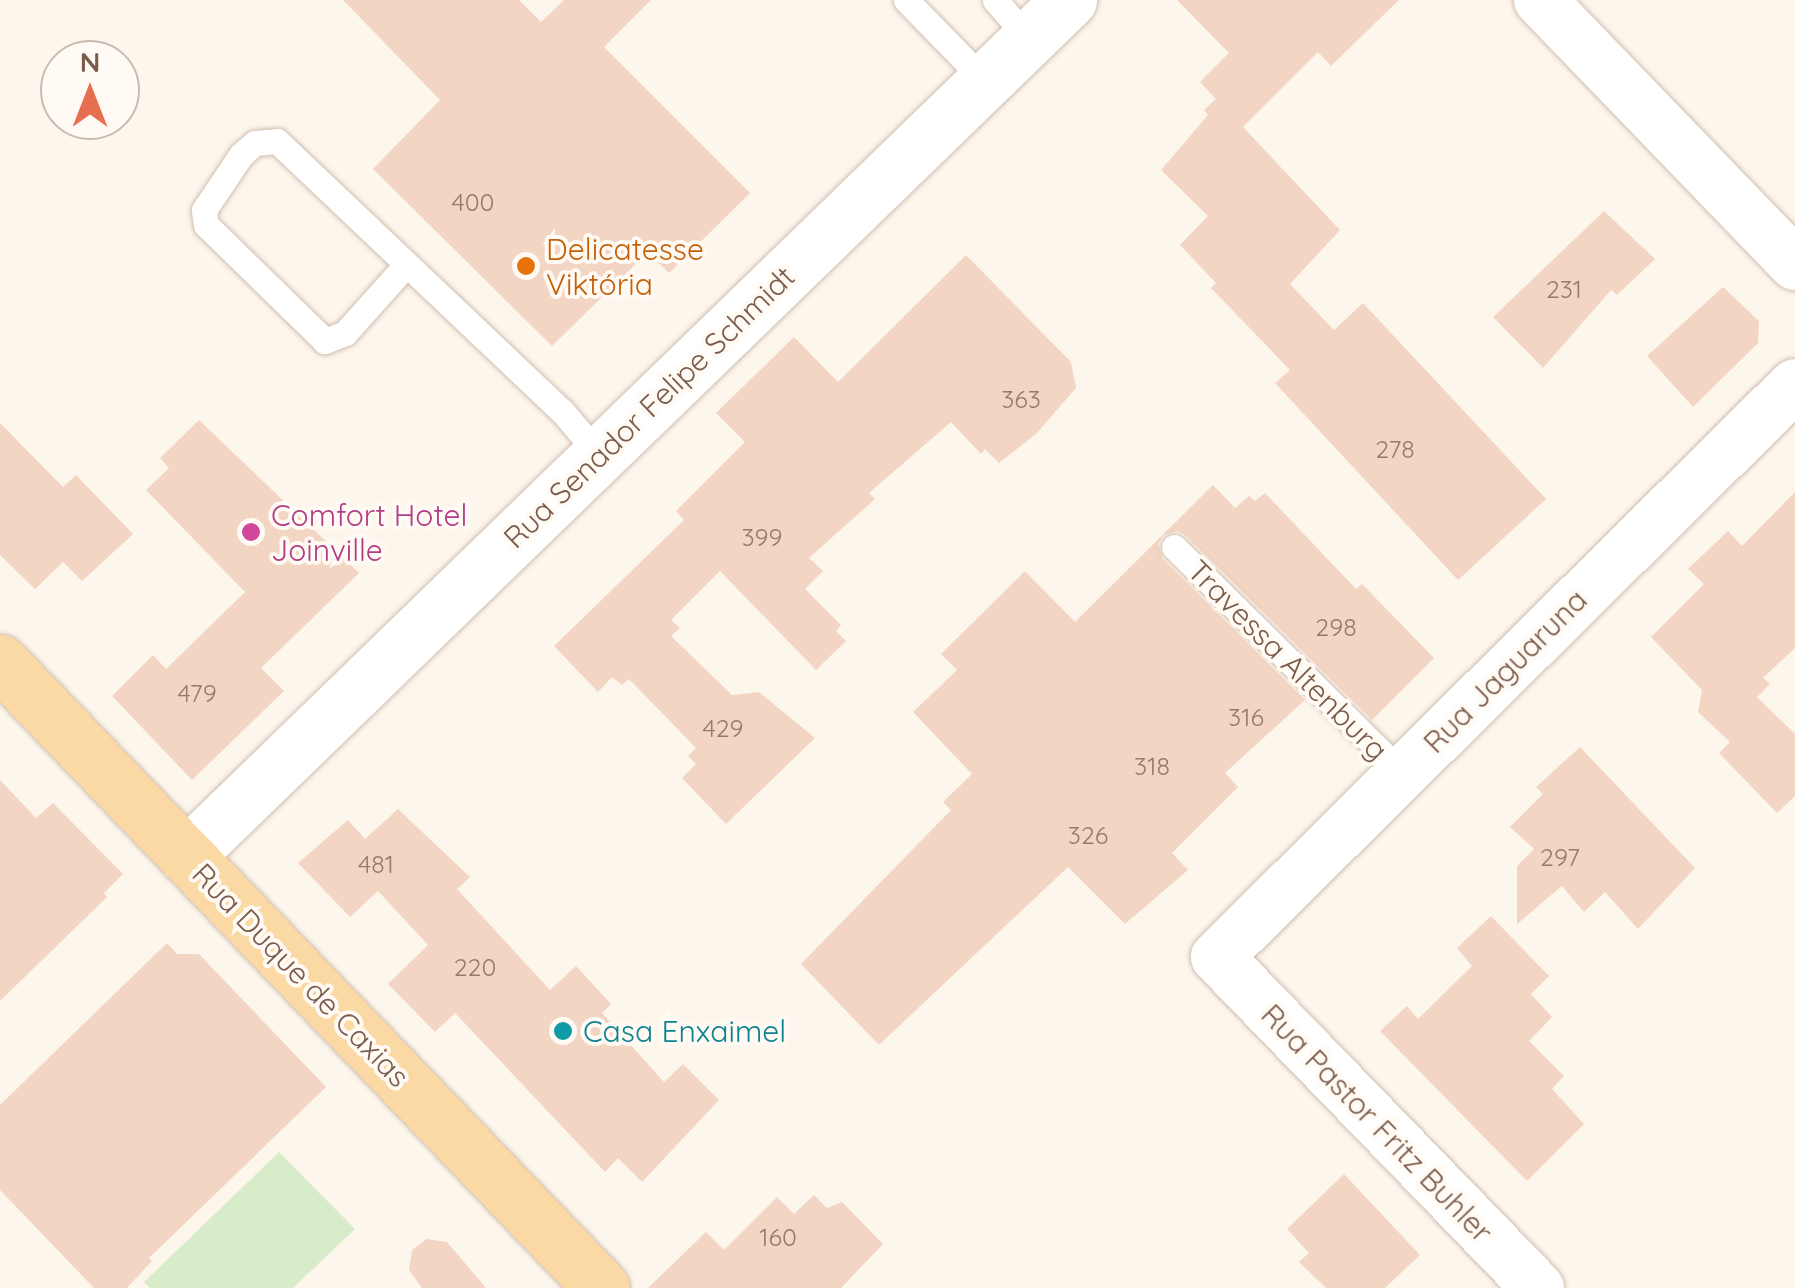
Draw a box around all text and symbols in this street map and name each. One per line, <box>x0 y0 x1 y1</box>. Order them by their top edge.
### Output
north arrow <box>40 40 140 140</box>
text: N <box>80 44 100 79</box>
house number: 400 <box>452 187 494 217</box>
place label: Delicatesse Viktória <box>546 231 704 302</box>
marker: Delicatesse Viktória <box>515 255 537 277</box>
street label: Rua Senador Felipe Schmidt <box>496 258 802 556</box>
house number: 231 <box>1546 274 1582 304</box>
house number: 363 <box>1001 384 1041 414</box>
house number: 278 <box>1375 434 1415 464</box>
place label: Comfort Hotel Joinville <box>271 497 467 568</box>
marker: Comfort Hotel Joinville <box>240 521 262 543</box>
house number: 399 <box>742 522 782 552</box>
street label: Travessa Altenburg <box>1180 552 1396 768</box>
street label: Rua Jaguaruna <box>1416 582 1594 760</box>
house number: 298 <box>1315 612 1357 642</box>
house number: 479 <box>177 678 217 708</box>
house number: 316 <box>1228 702 1264 732</box>
house number: 429 <box>703 713 743 743</box>
house number: 318 <box>1134 751 1170 781</box>
house number: 326 <box>1068 820 1108 850</box>
house number: 297 <box>1540 842 1580 872</box>
house number: 481 <box>358 849 394 879</box>
street label: Rua Duque de Caxias <box>185 856 417 1094</box>
house number: 220 <box>454 952 496 982</box>
street label: Rua Pastor Fritz Buhler <box>1254 996 1500 1250</box>
place label: Casa Enxaimel <box>583 1013 786 1049</box>
marker: Casa Enxaimel <box>552 1020 574 1042</box>
house number: 160 <box>759 1222 797 1252</box>

